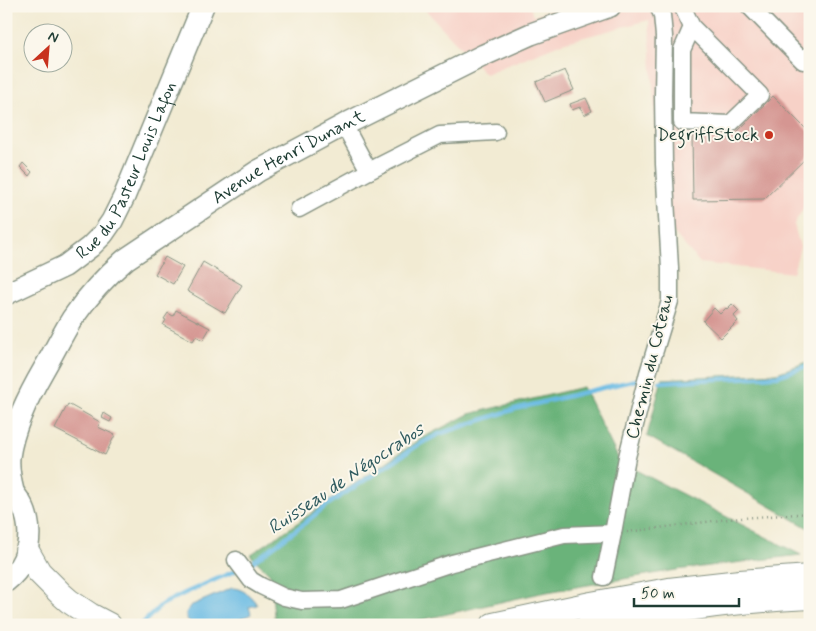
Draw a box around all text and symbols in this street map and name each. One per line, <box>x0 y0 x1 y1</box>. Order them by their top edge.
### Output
north arrow <box>22 22 72 72</box>
text: N <box>45 27 61 47</box>
street label: Rue du Pasteur Louis Lafon <box>71 78 182 265</box>
street label: Avenue Henri Dunant <box>208 104 369 210</box>
place label: DegriffStock <box>657 123 759 149</box>
marker: DegriffStock <box>763 129 775 141</box>
street label: Chemin du Coteau <box>620 292 680 442</box>
water label: Ruisseau de Négocrabos <box>263 417 430 541</box>
scale bar <box>634 576 738 608</box>
text: 50 m <box>641 584 675 604</box>

